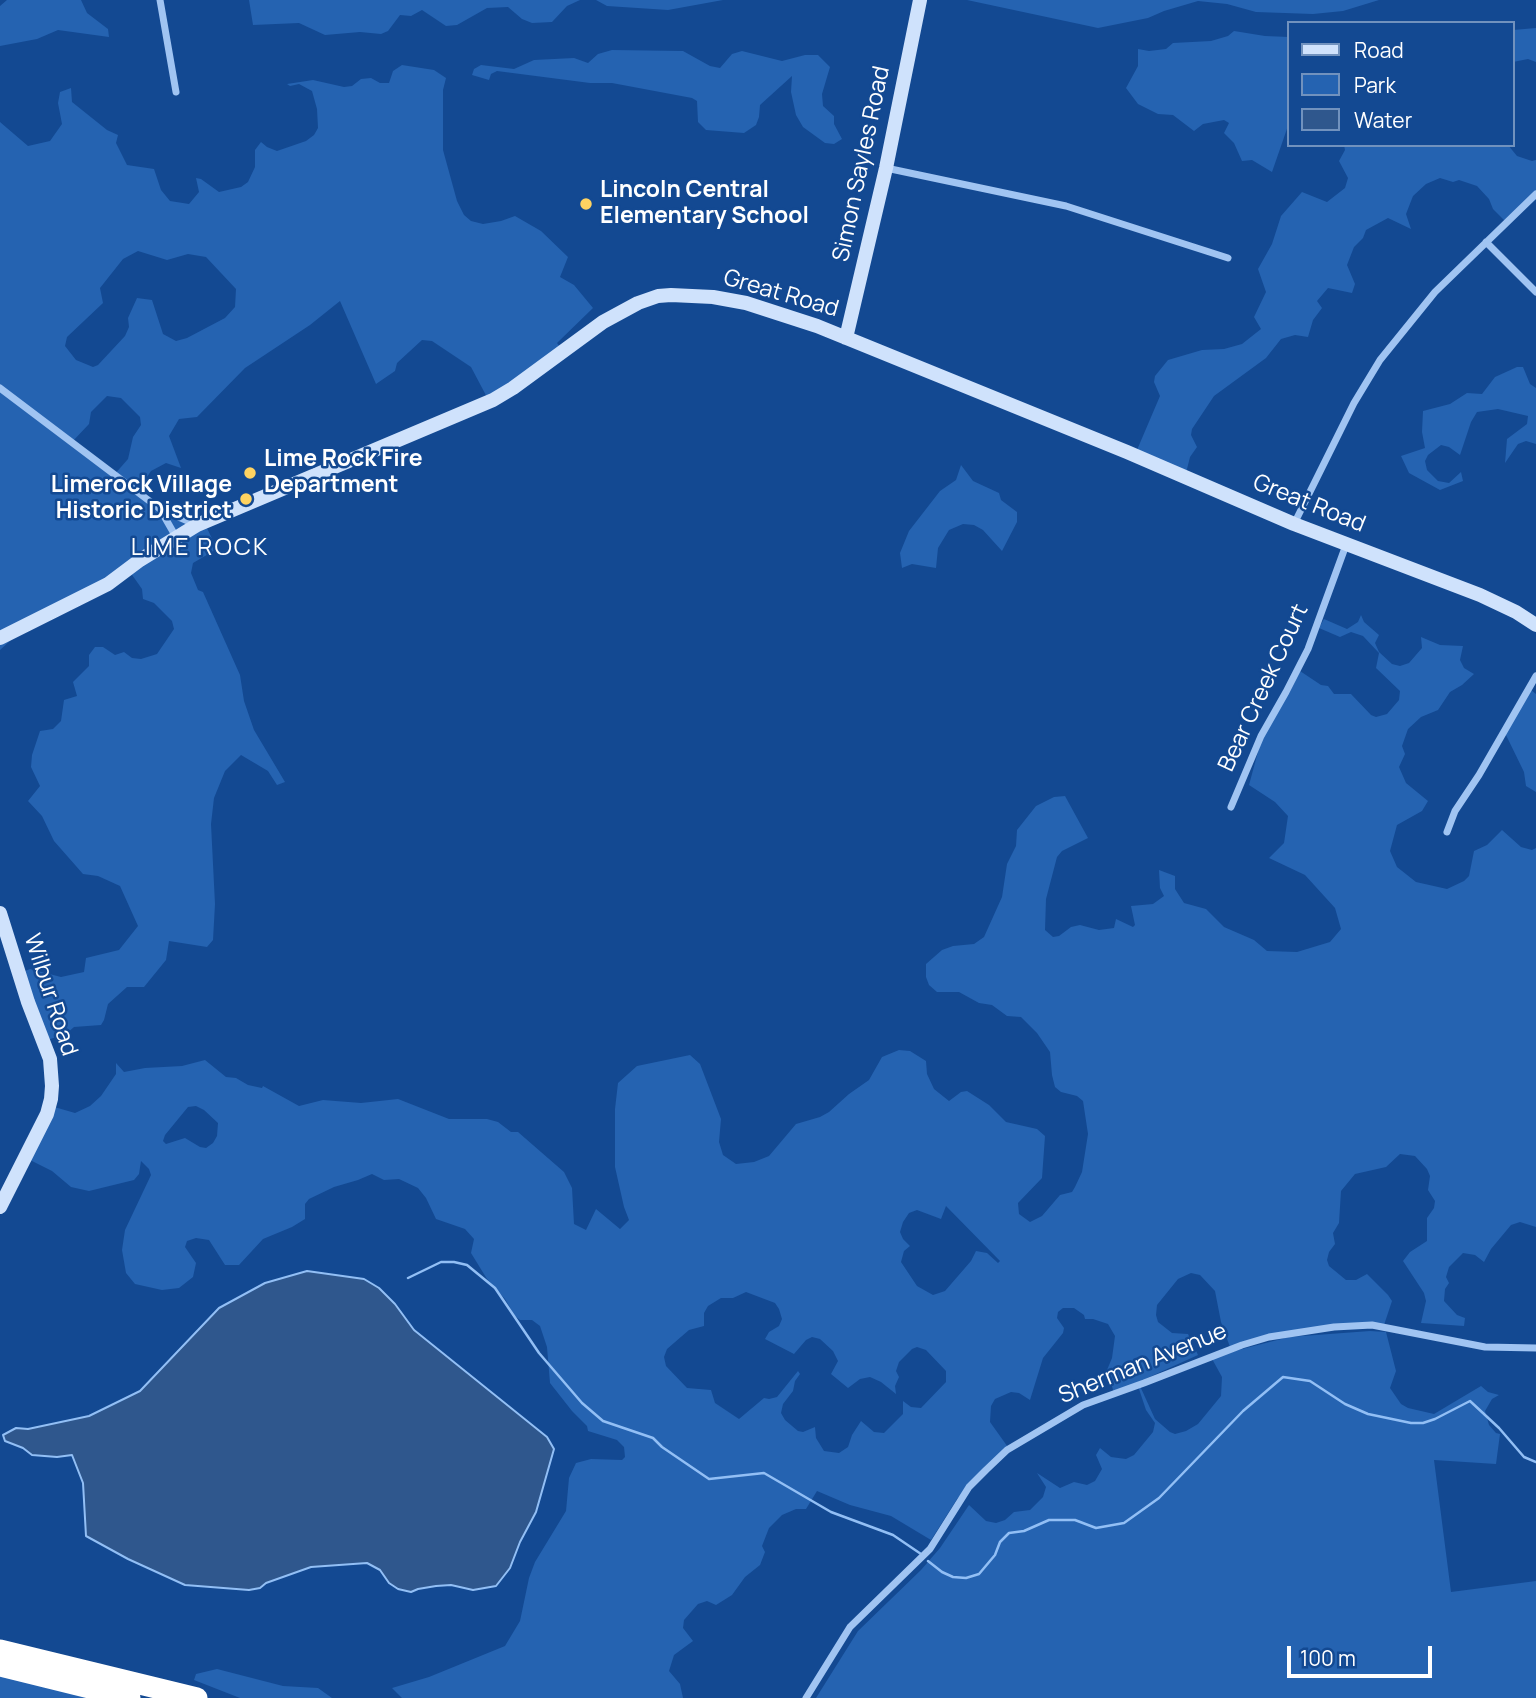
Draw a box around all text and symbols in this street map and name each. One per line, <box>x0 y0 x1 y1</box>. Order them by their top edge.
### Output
legend <box>1288 21 1515 147</box>
text: Road <box>1354 36 1404 64</box>
street label: Simon Sayles Road <box>828 64 896 264</box>
text: Park <box>1354 71 1396 99</box>
text: Water <box>1354 106 1412 134</box>
place label: Lincoln Central Elementary School <box>600 177 809 231</box>
marker: Lincoln Central Elementary School <box>578 196 594 212</box>
street label: Great Road <box>720 264 842 324</box>
place label: Lime Rock Fire Department <box>264 446 423 500</box>
marker: Lime Rock Fire Department <box>242 465 258 481</box>
street label: Great Road <box>1249 469 1369 539</box>
place label: Limerock Village Historic District <box>51 472 232 526</box>
marker: Limerock Village Historic District <box>238 491 254 507</box>
district label: LIME ROCK <box>132 534 268 562</box>
street label: Bear Creek Court <box>1213 600 1315 776</box>
street label: Wilbur Road <box>17 931 83 1059</box>
street label: Sherman Avenue <box>1055 1318 1231 1410</box>
scale bar <box>1291 1632 1436 1676</box>
text: 100 m <box>1300 1644 1356 1672</box>

